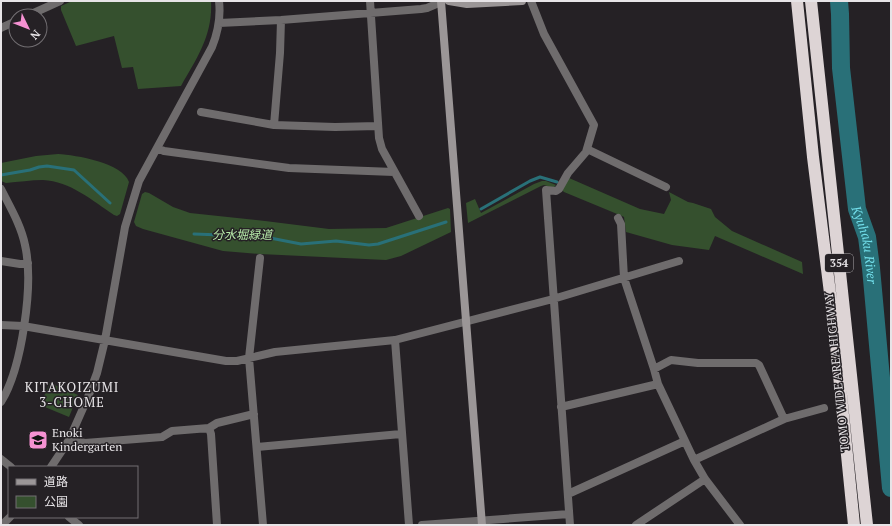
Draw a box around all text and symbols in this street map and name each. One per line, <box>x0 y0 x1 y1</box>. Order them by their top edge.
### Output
north arrow <box>8 8 48 48</box>
text: N <box>27 27 43 43</box>
water label: Kyuhaku River <box>847 202 881 286</box>
park label: 分水堀緑道 <box>212 227 274 242</box>
road number: 354 <box>825 254 853 272</box>
street label: TOMO WIDE AREA HIGHWAY <box>821 291 852 453</box>
district label: KITAKOIZUMI 3-CHOME <box>25 378 119 411</box>
place label: Enoki Kindergarten <box>52 425 122 454</box>
school or university icon: Enoki Kindergarten <box>27 429 49 451</box>
legend <box>8 466 138 518</box>
text: 道路 <box>44 474 68 489</box>
text: 公園 <box>44 494 68 509</box>

